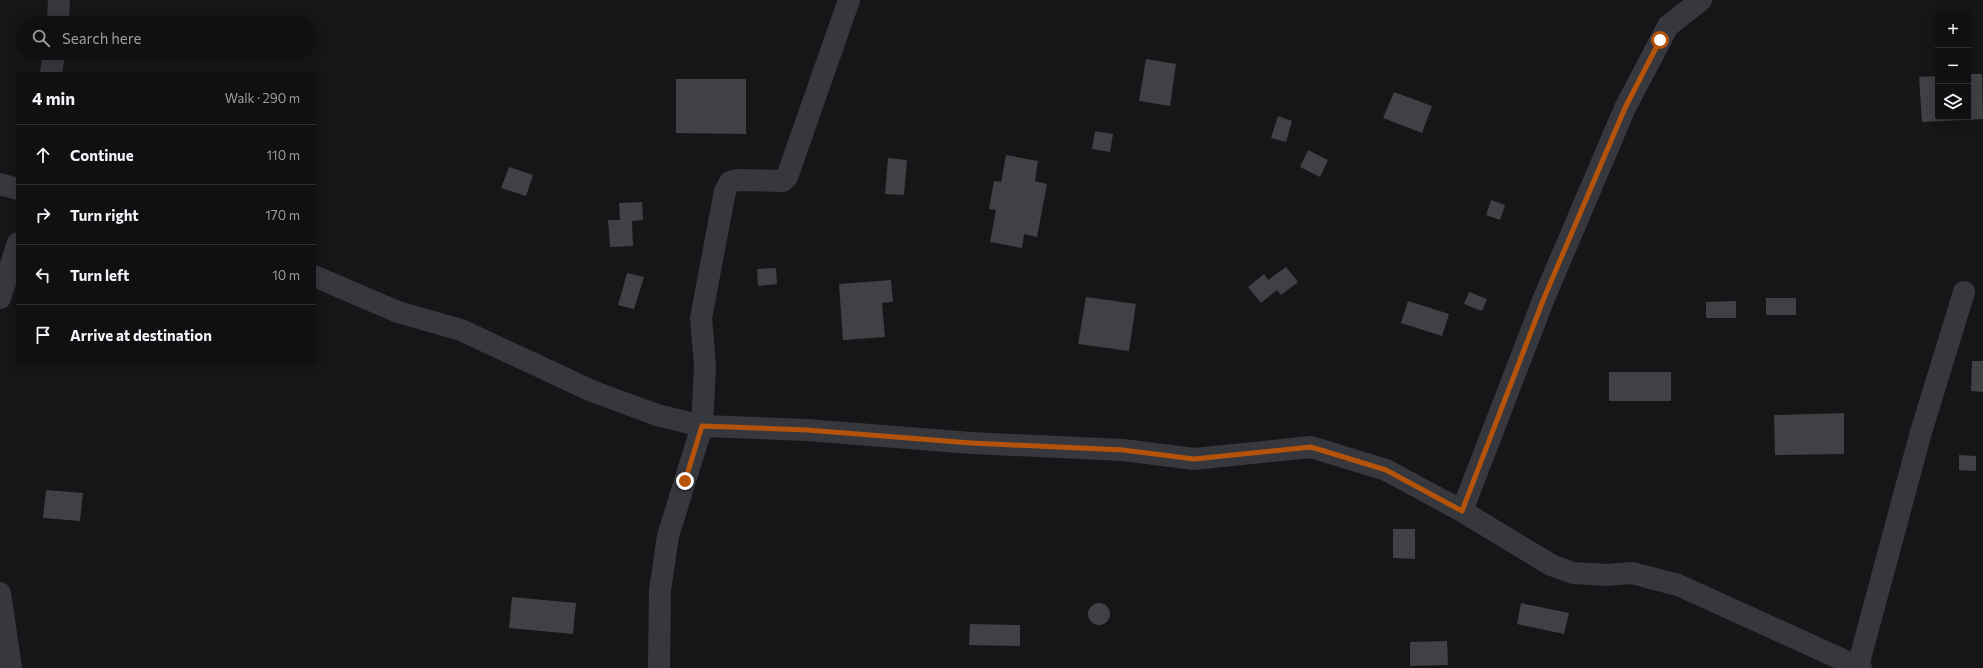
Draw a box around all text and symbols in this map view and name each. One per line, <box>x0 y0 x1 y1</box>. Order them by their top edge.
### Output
map controls <box>1935 12 1971 120</box>
button: + <box>1935 12 1971 48</box>
search box <box>16 16 316 60</box>
icon: search <box>30 27 52 49</box>
text: Search here <box>62 29 141 47</box>
route start <box>1651 31 1669 49</box>
button: − <box>1935 48 1971 84</box>
button: layers <box>1935 84 1971 120</box>
text: 4 min <box>32 88 75 109</box>
text: Walk · 290 m <box>225 90 300 106</box>
icon: ahead <box>32 144 54 166</box>
text: Continue <box>70 146 134 164</box>
text: 110 m <box>267 147 300 163</box>
icon: right <box>32 204 54 226</box>
text: Turn right <box>70 206 139 224</box>
text: 170 m <box>265 207 300 223</box>
icon: left <box>32 264 54 286</box>
text: Turn left <box>70 266 129 284</box>
text: 10 m <box>272 267 300 283</box>
icon: arrive <box>32 324 54 346</box>
text: Arrive at destination <box>70 326 212 344</box>
route end <box>676 472 694 490</box>

